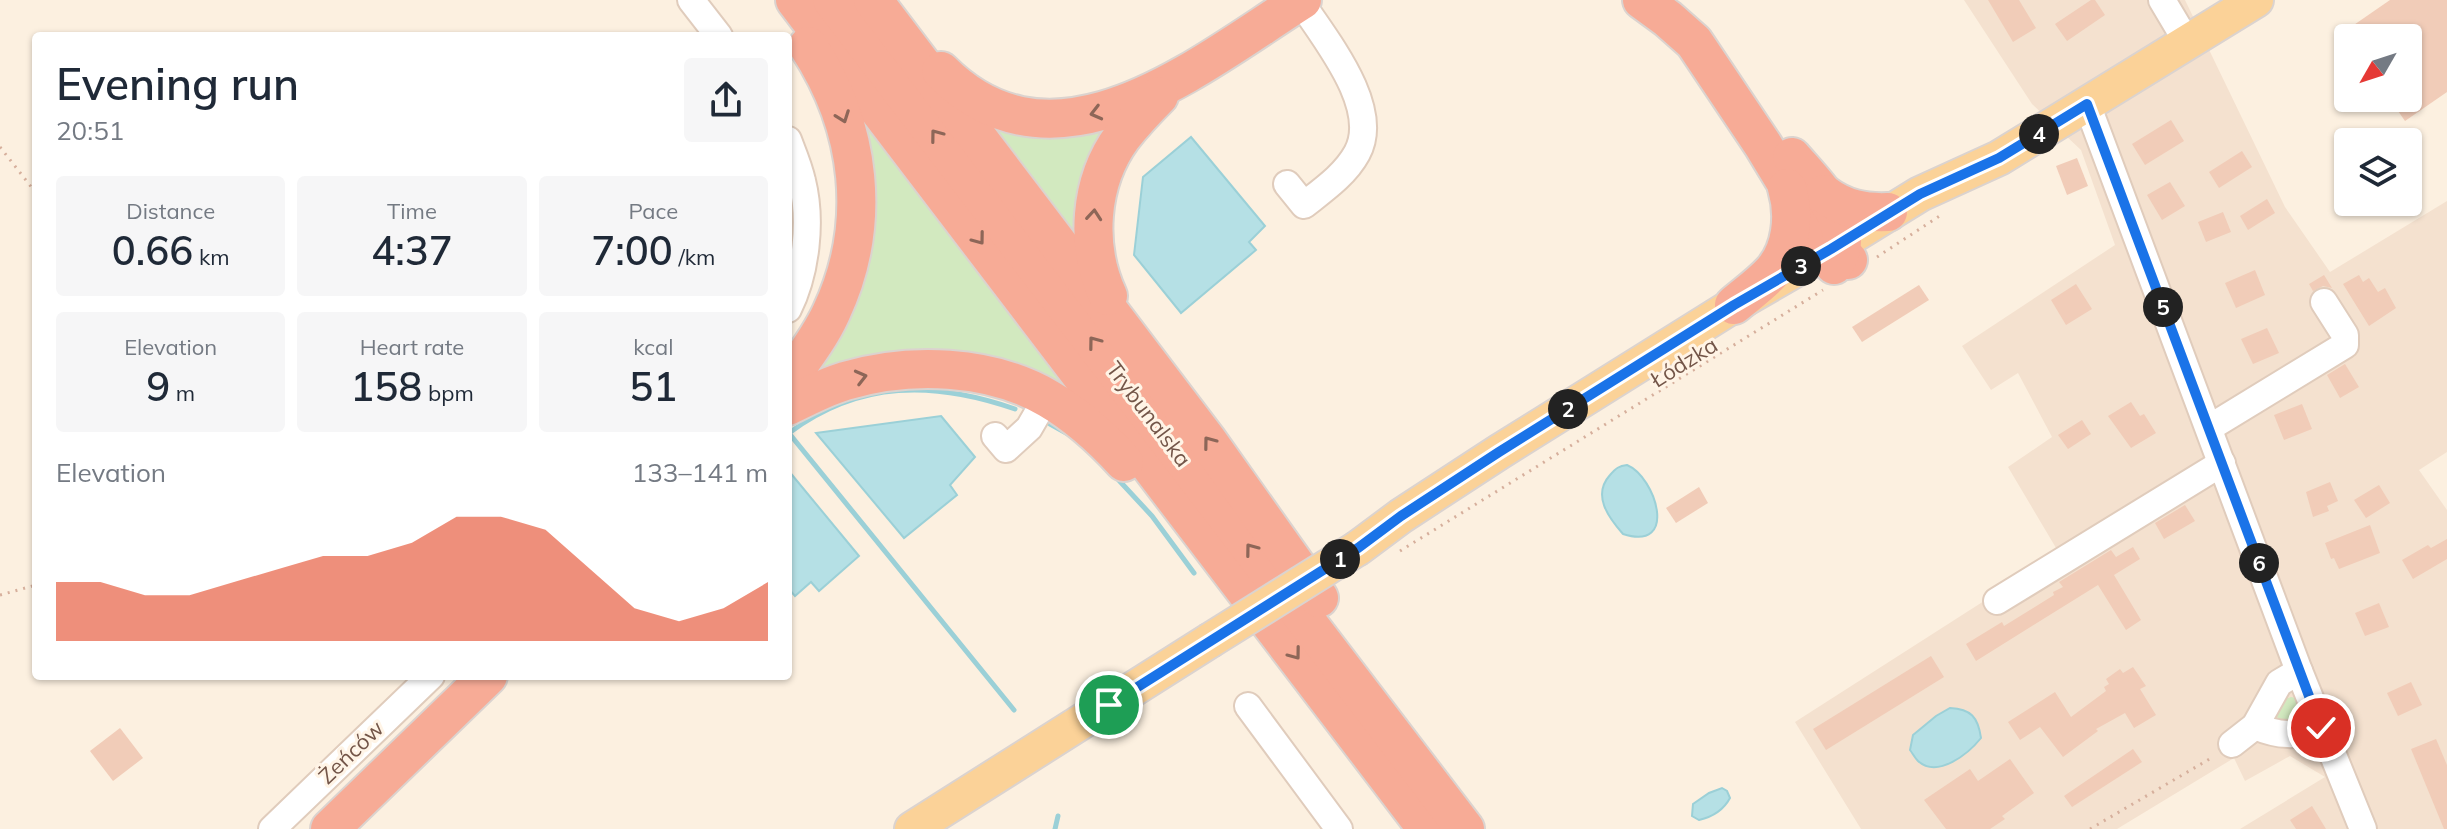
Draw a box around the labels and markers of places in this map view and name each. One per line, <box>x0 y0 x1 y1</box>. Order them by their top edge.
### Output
pin: 4 <box>2019 114 2059 154</box>
pin: 3 <box>1781 246 1821 286</box>
pin: 5 <box>2143 287 2183 327</box>
pin: 2 <box>1548 389 1588 429</box>
pin: 1 <box>1320 539 1360 579</box>
pin: 6 <box>2239 543 2279 583</box>
pin <box>1075 671 1143 739</box>
pin <box>2287 694 2355 762</box>

